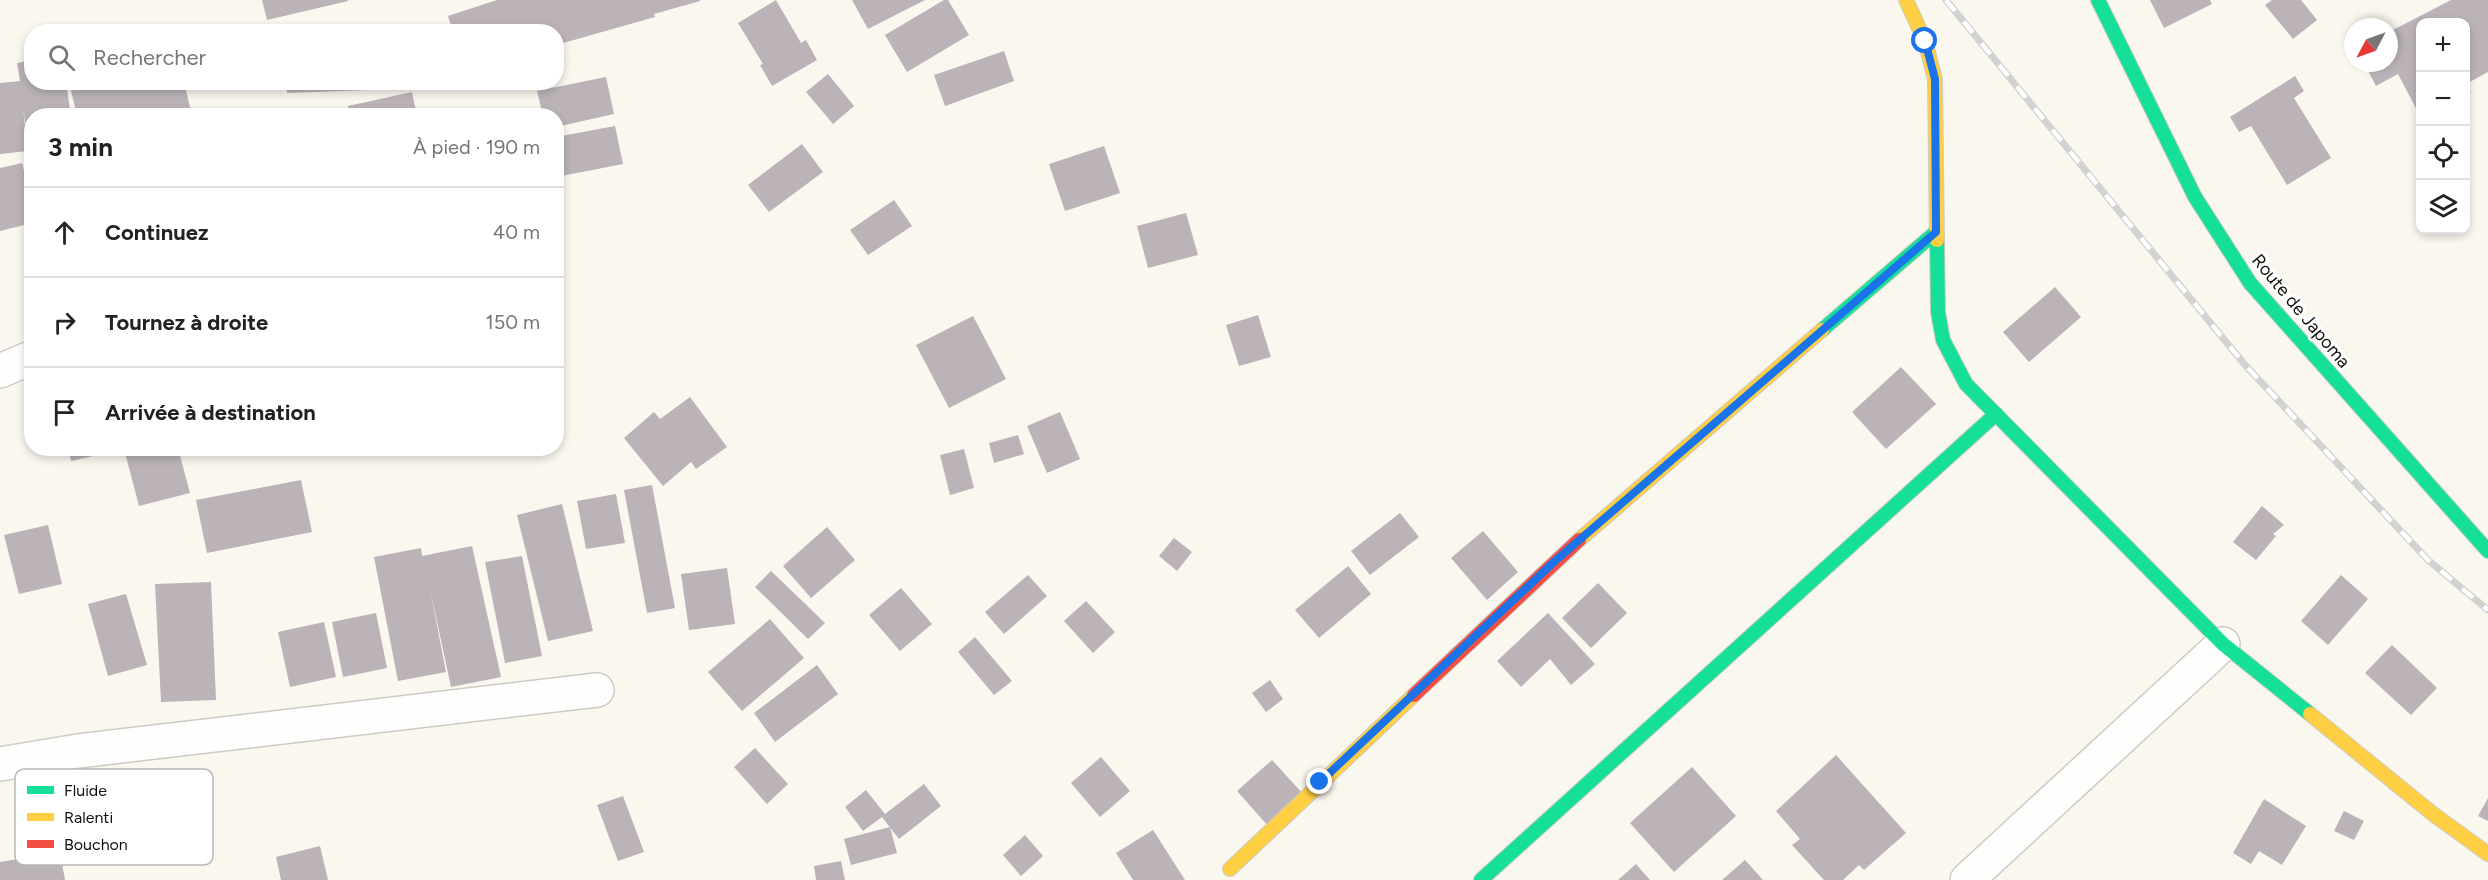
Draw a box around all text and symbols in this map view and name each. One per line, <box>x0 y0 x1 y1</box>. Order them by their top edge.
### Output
north arrow <box>2344 18 2398 72</box>
map controls <box>2416 18 2470 234</box>
button: + <box>2416 18 2470 72</box>
search box <box>24 24 564 90</box>
route start <box>1911 27 1937 53</box>
icon: search <box>45 41 78 74</box>
text: Rechercher <box>93 44 206 71</box>
button: − <box>2416 72 2470 126</box>
button: locate <box>2416 126 2470 180</box>
text: 3 min <box>48 131 113 163</box>
text: À pied · 190 m <box>413 135 540 159</box>
button: layers <box>2416 180 2470 234</box>
icon: ahead <box>48 216 81 249</box>
text: Continuez <box>105 219 209 246</box>
text: 40 m <box>493 220 540 244</box>
street label: Route de Japoma <box>2247 250 2355 372</box>
icon: right <box>48 306 81 339</box>
text: Tournez à droite <box>105 309 268 336</box>
text: 150 m <box>485 310 540 334</box>
icon: arrive <box>48 396 81 429</box>
text: Arrivée à destination <box>105 399 316 426</box>
route end <box>1306 768 1332 794</box>
legend <box>15 769 213 865</box>
text: Fluide <box>64 781 107 800</box>
text: Ralenti <box>64 808 113 827</box>
text: Bouchon <box>64 835 128 854</box>

